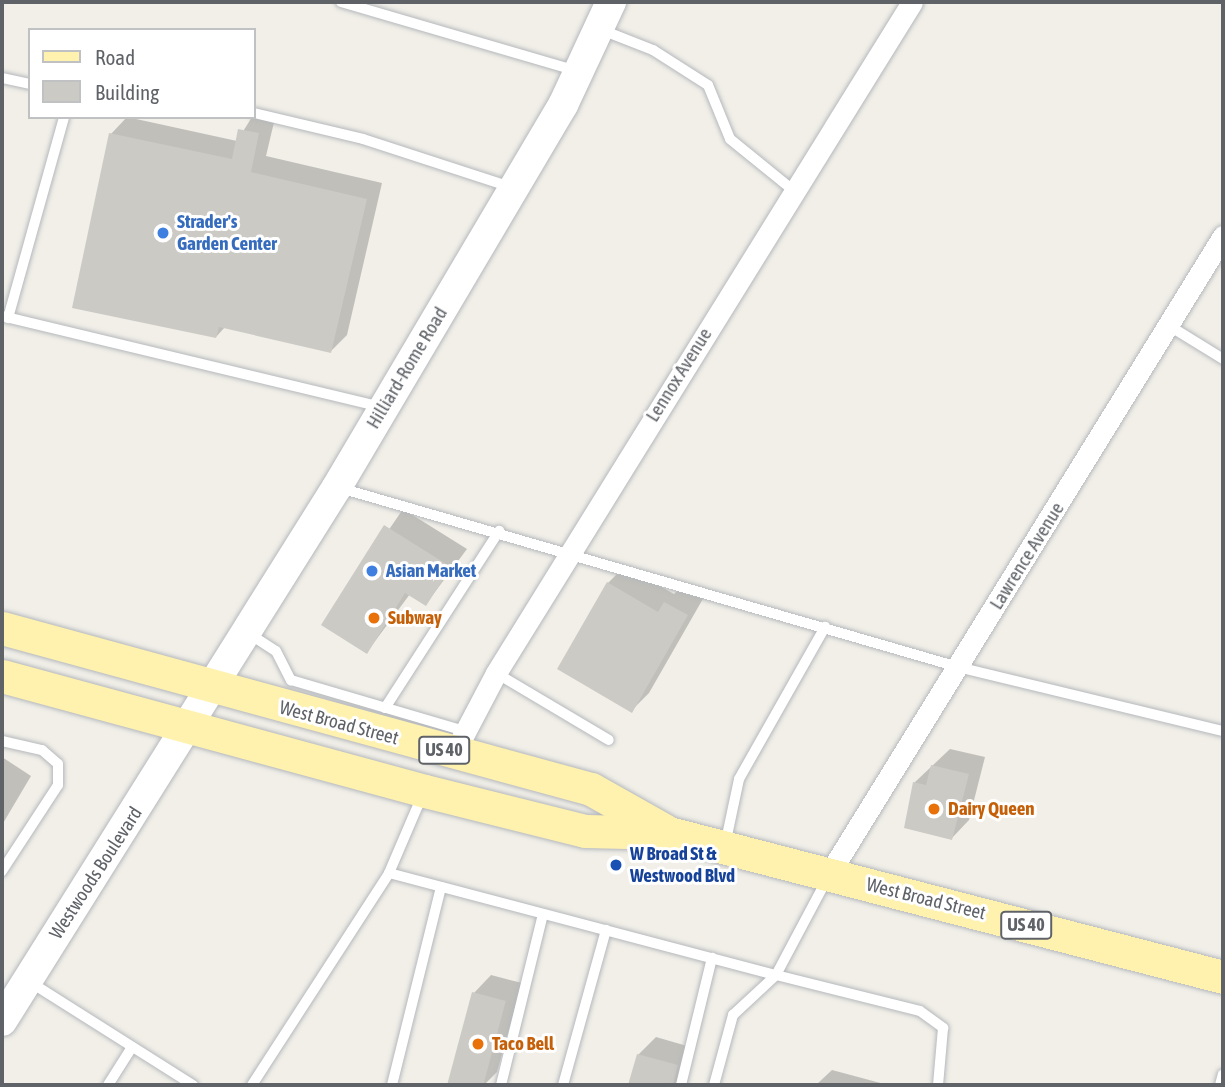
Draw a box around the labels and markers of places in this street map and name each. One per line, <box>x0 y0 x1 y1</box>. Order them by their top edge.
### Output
place label: Strader's Garden Center <box>177 211 277 255</box>
marker: Strader's Garden Center <box>155 225 171 241</box>
place label: Asian Market <box>386 560 476 582</box>
marker: Asian Market <box>364 563 380 579</box>
place label: Subway <box>388 607 442 629</box>
marker: Subway <box>366 610 382 626</box>
place label: Dairy Queen <box>948 798 1035 820</box>
marker: Dairy Queen <box>926 801 942 817</box>
place label: W Broad St & Westwood Blvd <box>630 843 735 887</box>
marker: W Broad St & Westwood Blvd <box>608 857 624 873</box>
place label: Taco Bell <box>492 1033 554 1055</box>
marker: Taco Bell <box>470 1036 486 1052</box>

